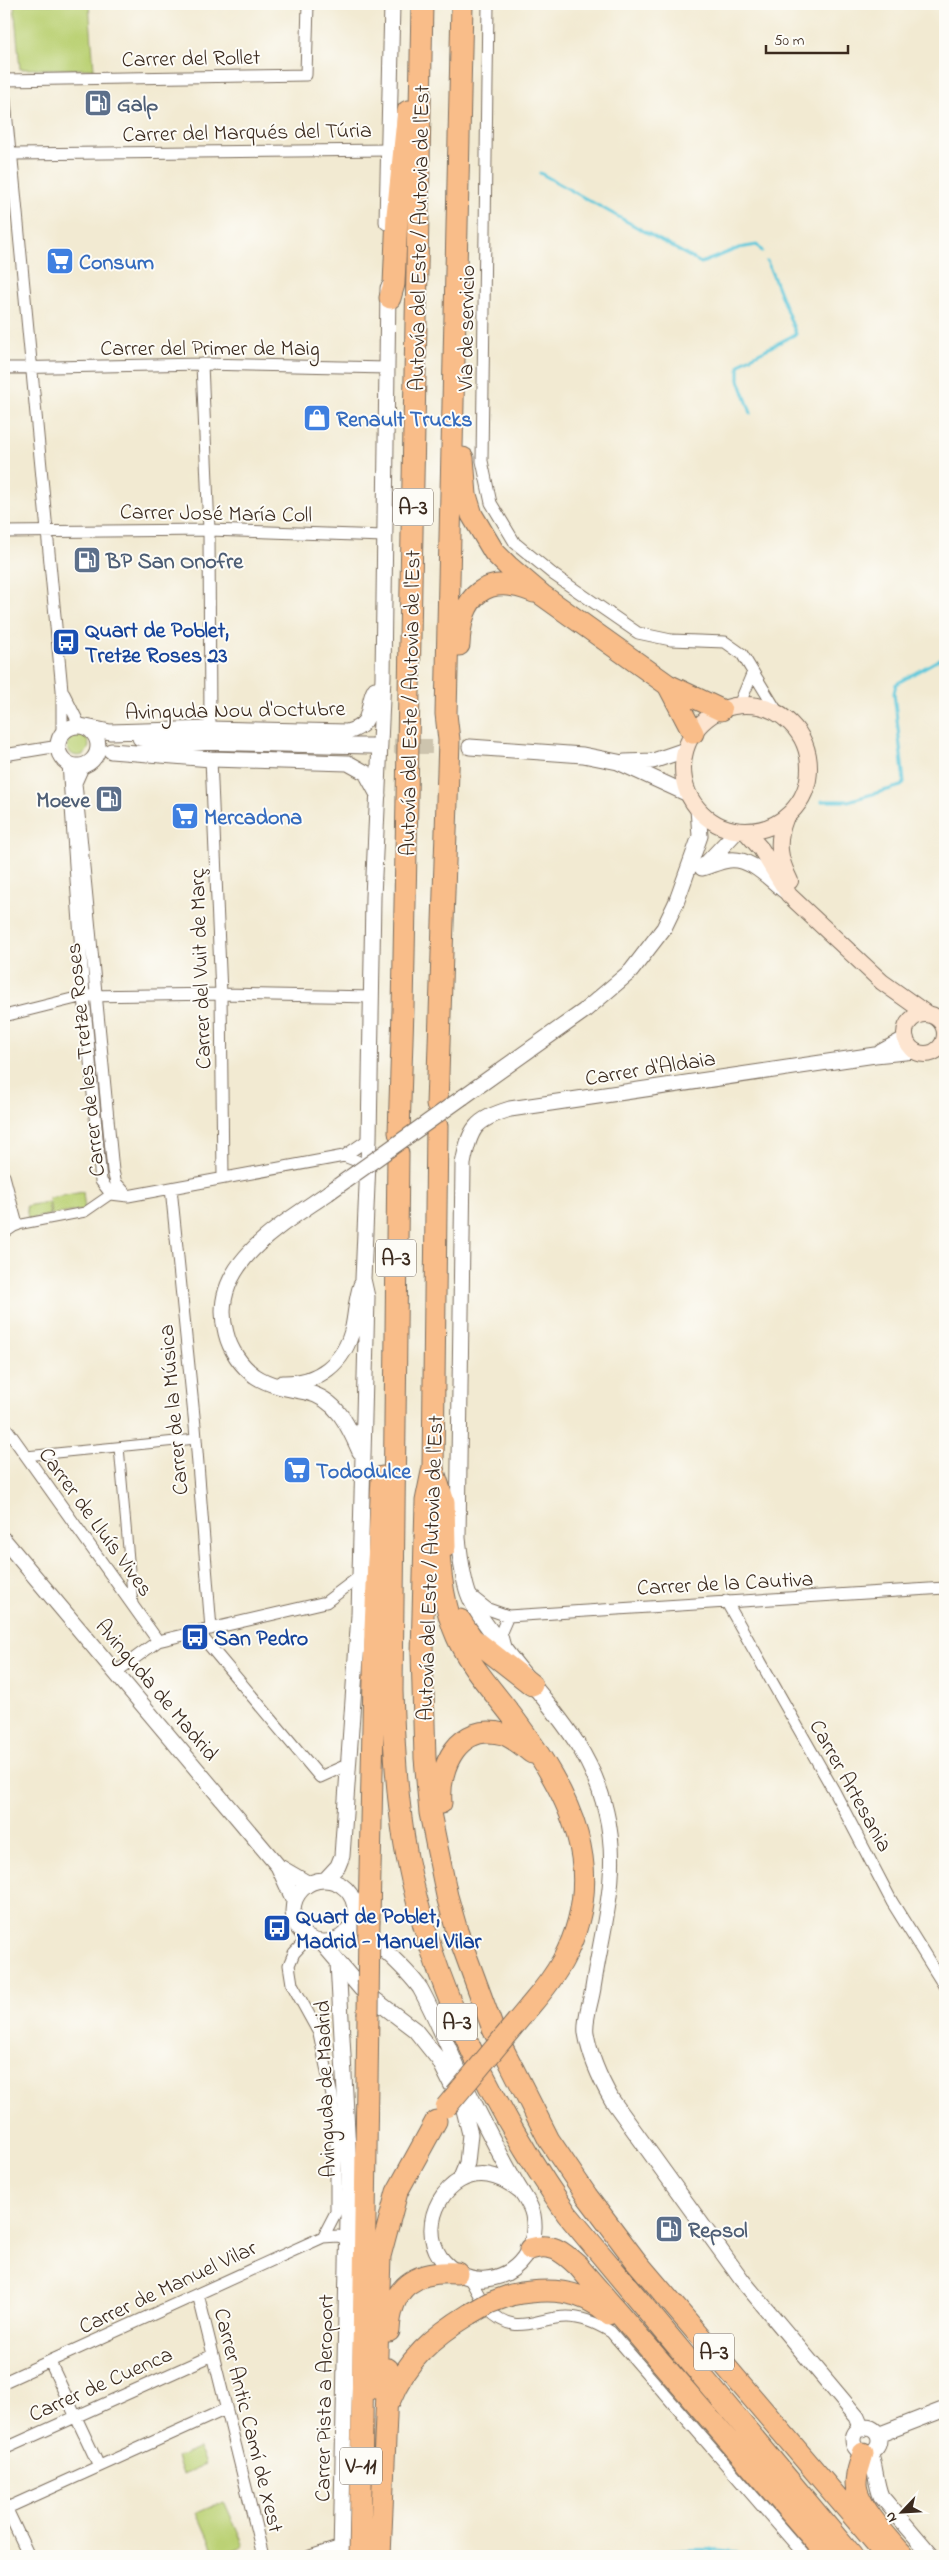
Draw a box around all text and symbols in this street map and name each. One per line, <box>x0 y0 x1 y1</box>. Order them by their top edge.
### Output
scale bar <box>766 22 849 54</box>
text: 50 m <box>774 30 805 52</box>
street label: Carrer del Rollet <box>121 43 261 77</box>
street label: Autovía del Este / Autovia de l'Est <box>402 84 440 391</box>
fuel station icon: Galp <box>83 88 113 118</box>
place label: Galp <box>117 90 158 122</box>
street label: Carrer del Marqués del Túria <box>122 116 372 152</box>
supermarket icon: Consum <box>45 246 75 276</box>
place label: Consum <box>79 248 154 280</box>
street label: Vía de servicio <box>451 265 485 392</box>
street label: Carrer del Primer de Maig <box>100 334 320 367</box>
shop icon: Renault Trucks <box>302 403 332 433</box>
place label: Renault Trucks <box>336 405 472 437</box>
road number: A-3 <box>393 488 433 526</box>
street label: Carrer José María Coll <box>120 497 312 533</box>
fuel station icon: BP San Onofre <box>72 545 102 575</box>
place label: BP San Onofre <box>105 547 244 579</box>
street label: Autovía del Este / Autovia de l'Est <box>393 549 431 856</box>
place label: Quart de Poblet, Tretze Roses 23 <box>85 616 229 673</box>
bus stop icon: Quart de Poblet, Tretze Roses 23 <box>51 627 81 657</box>
street label: Avinguda Nou d'Octubre <box>125 694 346 731</box>
fuel station icon: Moeve <box>94 784 124 814</box>
place label: Moeve <box>36 786 91 818</box>
supermarket icon: Mercadona <box>170 801 200 831</box>
place label: Mercadona <box>204 803 302 835</box>
street label: Carrer del Vuit de Març <box>183 868 221 1070</box>
street label: Carrer de les Tretze Roses <box>59 941 115 1178</box>
street label: Carrer d'Aldaia <box>583 1044 718 1096</box>
road number: A-3 <box>376 1240 416 1276</box>
street label: Carrer de la Música <box>152 1323 198 1496</box>
street label: Autovía del Este / Autovia de l'Est <box>411 1414 453 1722</box>
street label: Carrer de Lluís Vives <box>29 1441 160 1604</box>
supermarket icon: Tododulce <box>282 1455 312 1485</box>
place label: Tododulce <box>316 1457 412 1489</box>
street label: Carrer de la Cautiva <box>636 1564 814 1606</box>
street label: Avinguda de Madrid <box>86 1613 225 1770</box>
bus stop icon: San Pedro <box>180 1622 210 1652</box>
place label: San Pedro <box>214 1624 308 1656</box>
street label: Carrer Artesania <box>800 1714 899 1859</box>
place label: Quart de Poblet, Madrid - Manuel Vilar <box>296 1902 483 1959</box>
bus stop icon: Quart de Poblet, Madrid - Manuel Vilar <box>262 1913 292 1943</box>
street label: Avinguda de Madrid <box>308 2000 347 2178</box>
road number: A-3 <box>437 2004 477 2040</box>
fuel station icon: Repsol <box>654 2214 684 2244</box>
place label: Repsol <box>688 2216 748 2248</box>
street label: Carrer de Manuel Vilar <box>74 2233 263 2344</box>
street label: Carrer Pista a Aeroport <box>308 2293 344 2502</box>
street label: Carrer Antic Camí de Xest <box>204 2305 291 2537</box>
road number: A-3 <box>694 2334 734 2370</box>
street label: Carrer de Cuenca <box>24 2340 178 2432</box>
road number: V-11 <box>340 2448 382 2484</box>
north arrow <box>876 2488 926 2538</box>
text: N <box>880 2508 903 2526</box>

